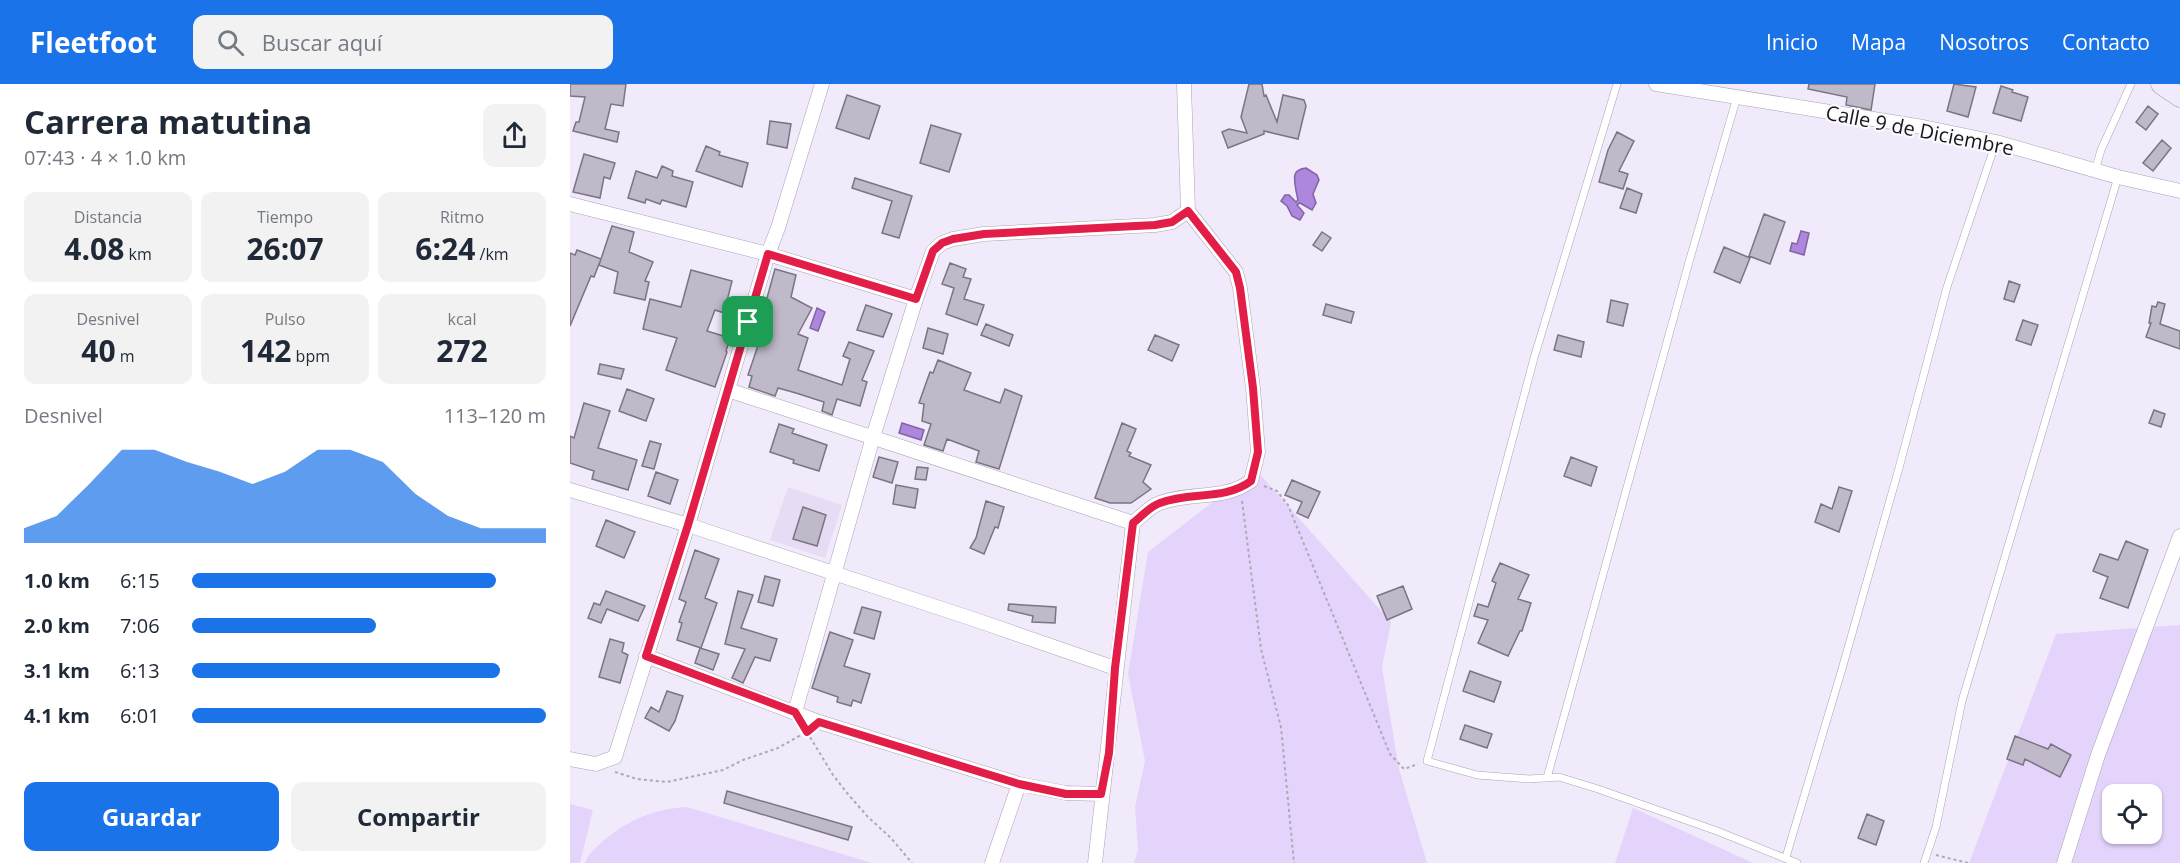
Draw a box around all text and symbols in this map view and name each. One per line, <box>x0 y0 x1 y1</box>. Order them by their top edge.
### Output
search box <box>193 15 613 69</box>
text: Fleetfoot <box>30 23 157 61</box>
icon: search <box>214 26 247 59</box>
text: Buscar aquí <box>262 27 382 57</box>
text: Inicio <box>1766 28 1818 56</box>
text: Mapa <box>1851 28 1906 56</box>
text: Nosotros <box>1939 28 2029 56</box>
text: Contacto <box>2062 28 2150 56</box>
text: Carrera matutina <box>24 99 312 144</box>
street label: Calle 9 de Diciembre <box>1824 99 2016 161</box>
button: share <box>483 104 546 167</box>
text: 07:43 · 4 × 1.0 km <box>24 144 186 171</box>
text: Distancia <box>74 206 142 228</box>
text: Tiempo <box>257 206 313 228</box>
text: Ritmo <box>440 206 484 228</box>
text: 4.08 <box>64 228 124 269</box>
text: 26:07 <box>246 228 324 269</box>
text: 6:24 <box>415 228 475 269</box>
text: km <box>124 243 152 265</box>
text: /km <box>475 243 509 265</box>
pin <box>722 296 773 347</box>
icon: arrive <box>731 305 764 338</box>
text: Desnivel <box>76 308 140 330</box>
text: Pulso <box>265 308 305 330</box>
text: kcal <box>448 308 477 330</box>
text: 40 <box>81 330 116 371</box>
text: 142 <box>240 330 291 371</box>
text: 272 <box>436 330 488 371</box>
text: m <box>116 345 135 367</box>
text: bpm <box>291 345 330 367</box>
text: Desnivel <box>24 402 103 429</box>
text: 113–120 m <box>444 402 546 429</box>
text: 1.0 km <box>24 567 90 594</box>
text: 6:15 <box>120 567 160 594</box>
text: 2.0 km <box>24 612 90 639</box>
text: 7:06 <box>120 612 160 639</box>
text: 3.1 km <box>24 657 90 684</box>
text: 6:13 <box>120 657 160 684</box>
text: 4.1 km <box>24 702 90 729</box>
text: 6:01 <box>120 702 160 729</box>
button: Guardar <box>24 782 279 851</box>
button: Compartir <box>291 782 546 851</box>
map controls <box>2102 784 2162 844</box>
button: locate <box>2102 784 2162 844</box>

